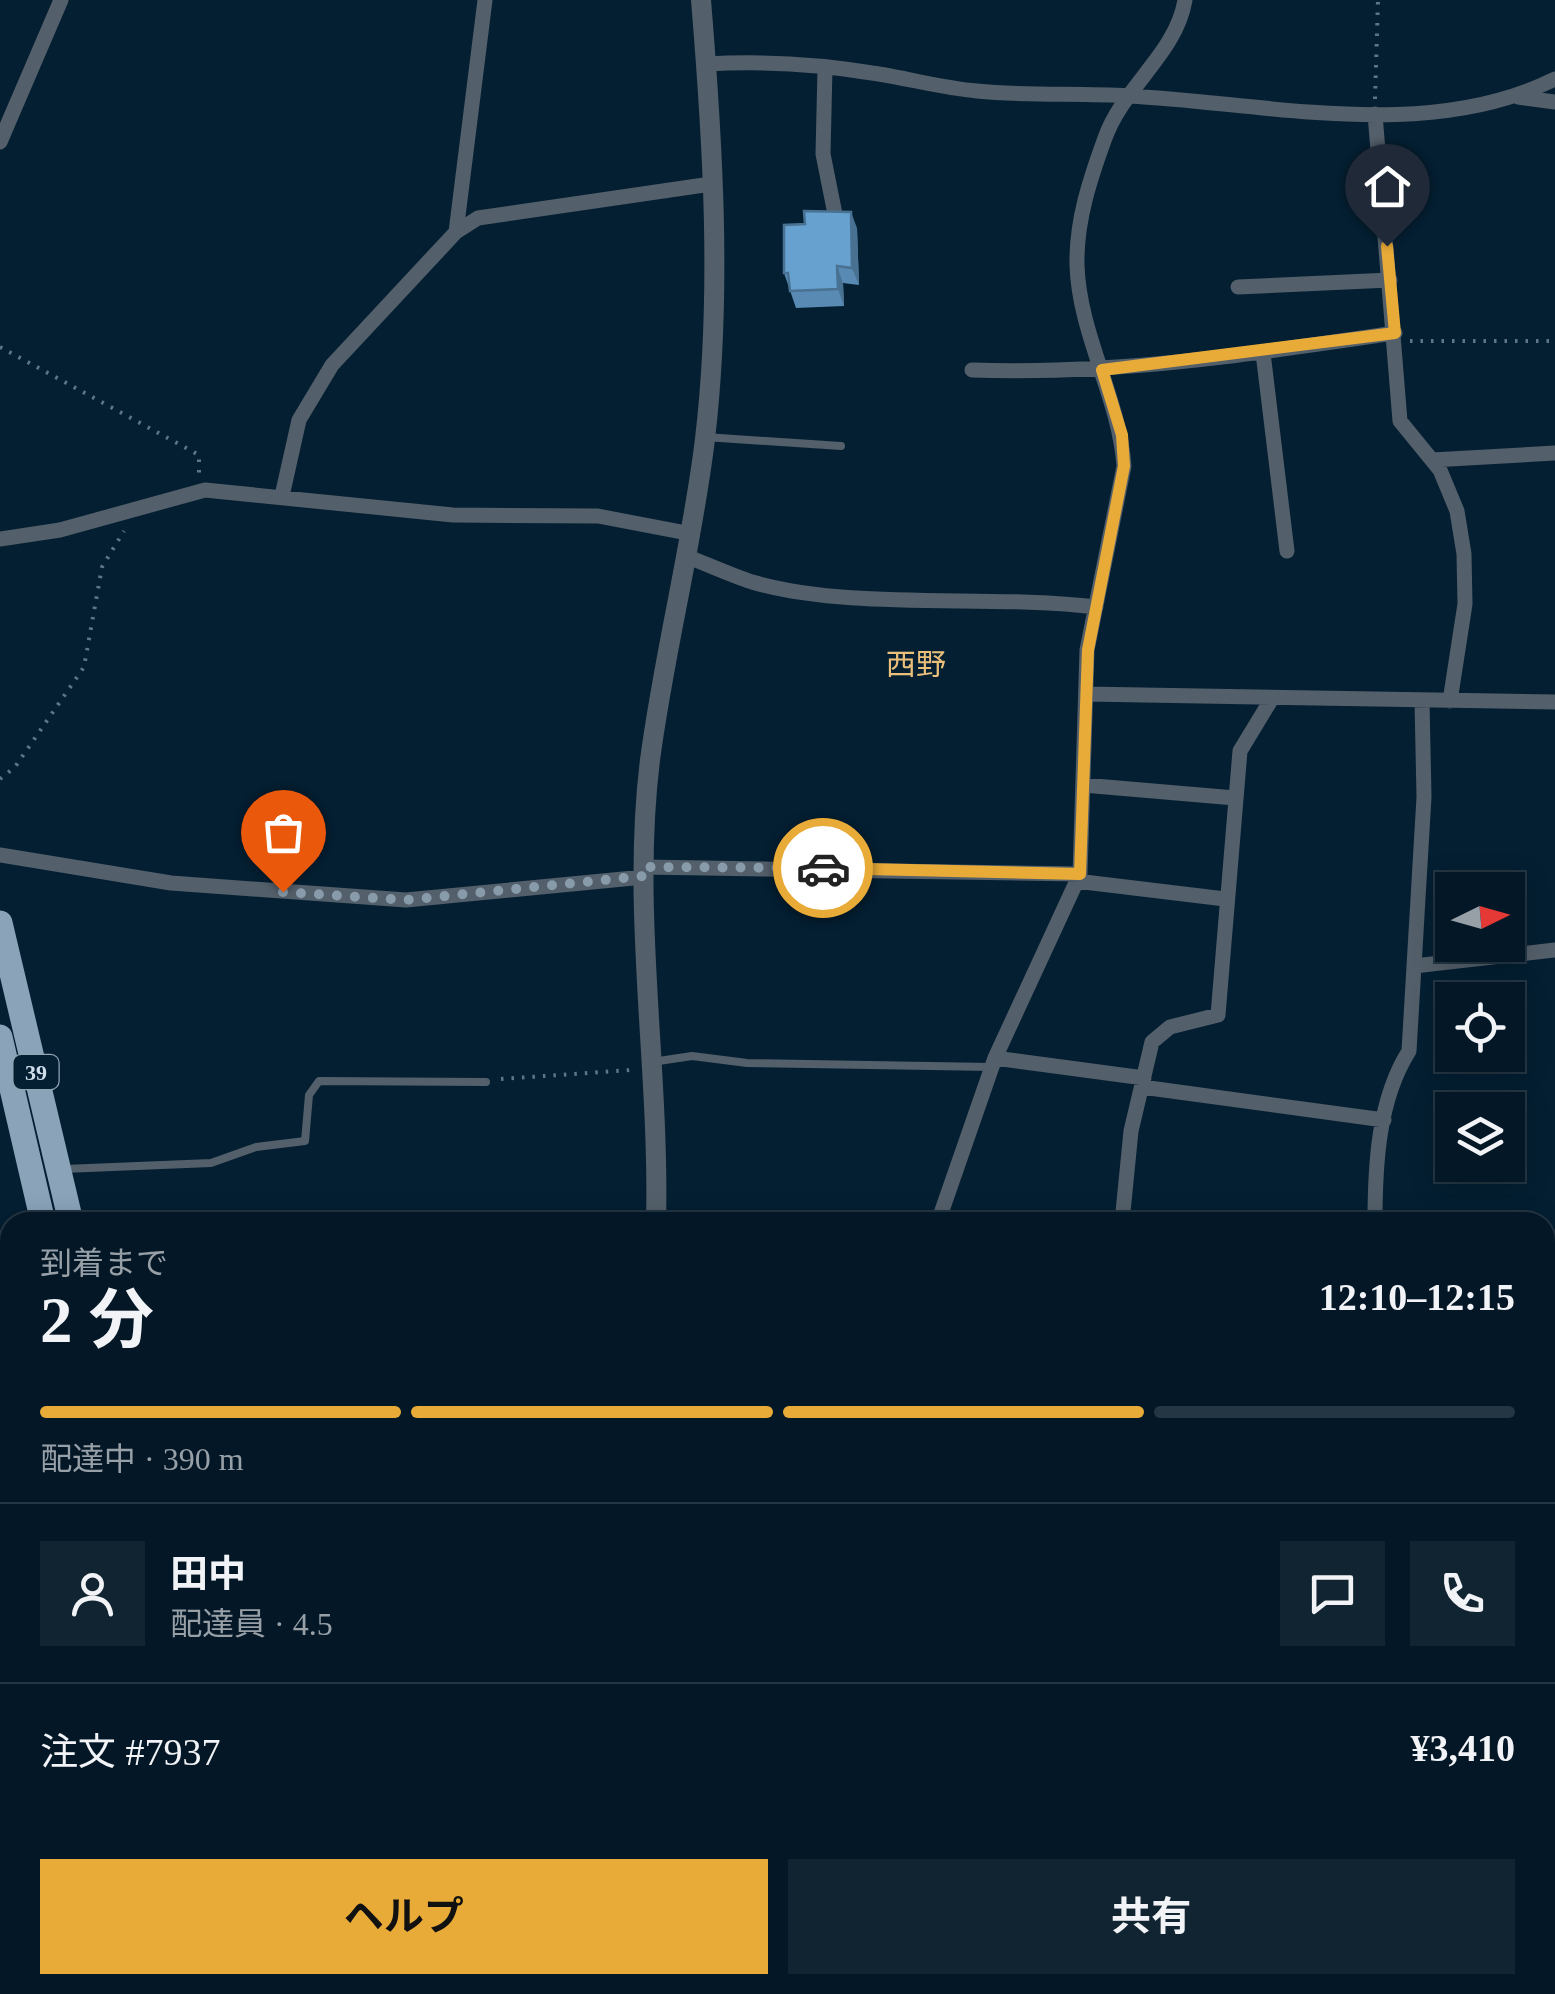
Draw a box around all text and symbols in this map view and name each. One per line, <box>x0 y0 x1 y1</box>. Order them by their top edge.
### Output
pin <box>1345 144 1430 247</box>
icon: home <box>1360 159 1415 214</box>
district label: 西野 <box>886 648 946 681</box>
pin <box>241 790 326 893</box>
icon: bag <box>256 805 311 860</box>
courier <box>773 818 873 918</box>
icon: car <box>796 841 851 896</box>
north arrow <box>1435 872 1525 962</box>
map controls <box>1435 872 1525 1182</box>
button: locate <box>1435 982 1525 1072</box>
road number: 39 <box>14 1055 58 1089</box>
button: layers <box>1435 1092 1525 1182</box>
text: 到着まで <box>40 1245 168 1281</box>
text: 12:10–12:15 <box>1319 1276 1515 1318</box>
text: 2 分 <box>40 1284 154 1356</box>
text: 配達中 · 390 m <box>40 1441 244 1477</box>
button: person <box>40 1541 145 1646</box>
button: chat <box>1280 1541 1385 1646</box>
button: phone <box>1410 1541 1515 1646</box>
text: 田中 <box>170 1553 246 1595</box>
text: 配達員 · 4.5 <box>170 1606 333 1642</box>
text: ¥3,410 <box>1411 1727 1515 1769</box>
text: 注文 #7937 <box>40 1731 221 1773</box>
button: ヘルプ <box>40 1859 768 1974</box>
button: 共有 <box>788 1859 1515 1974</box>

